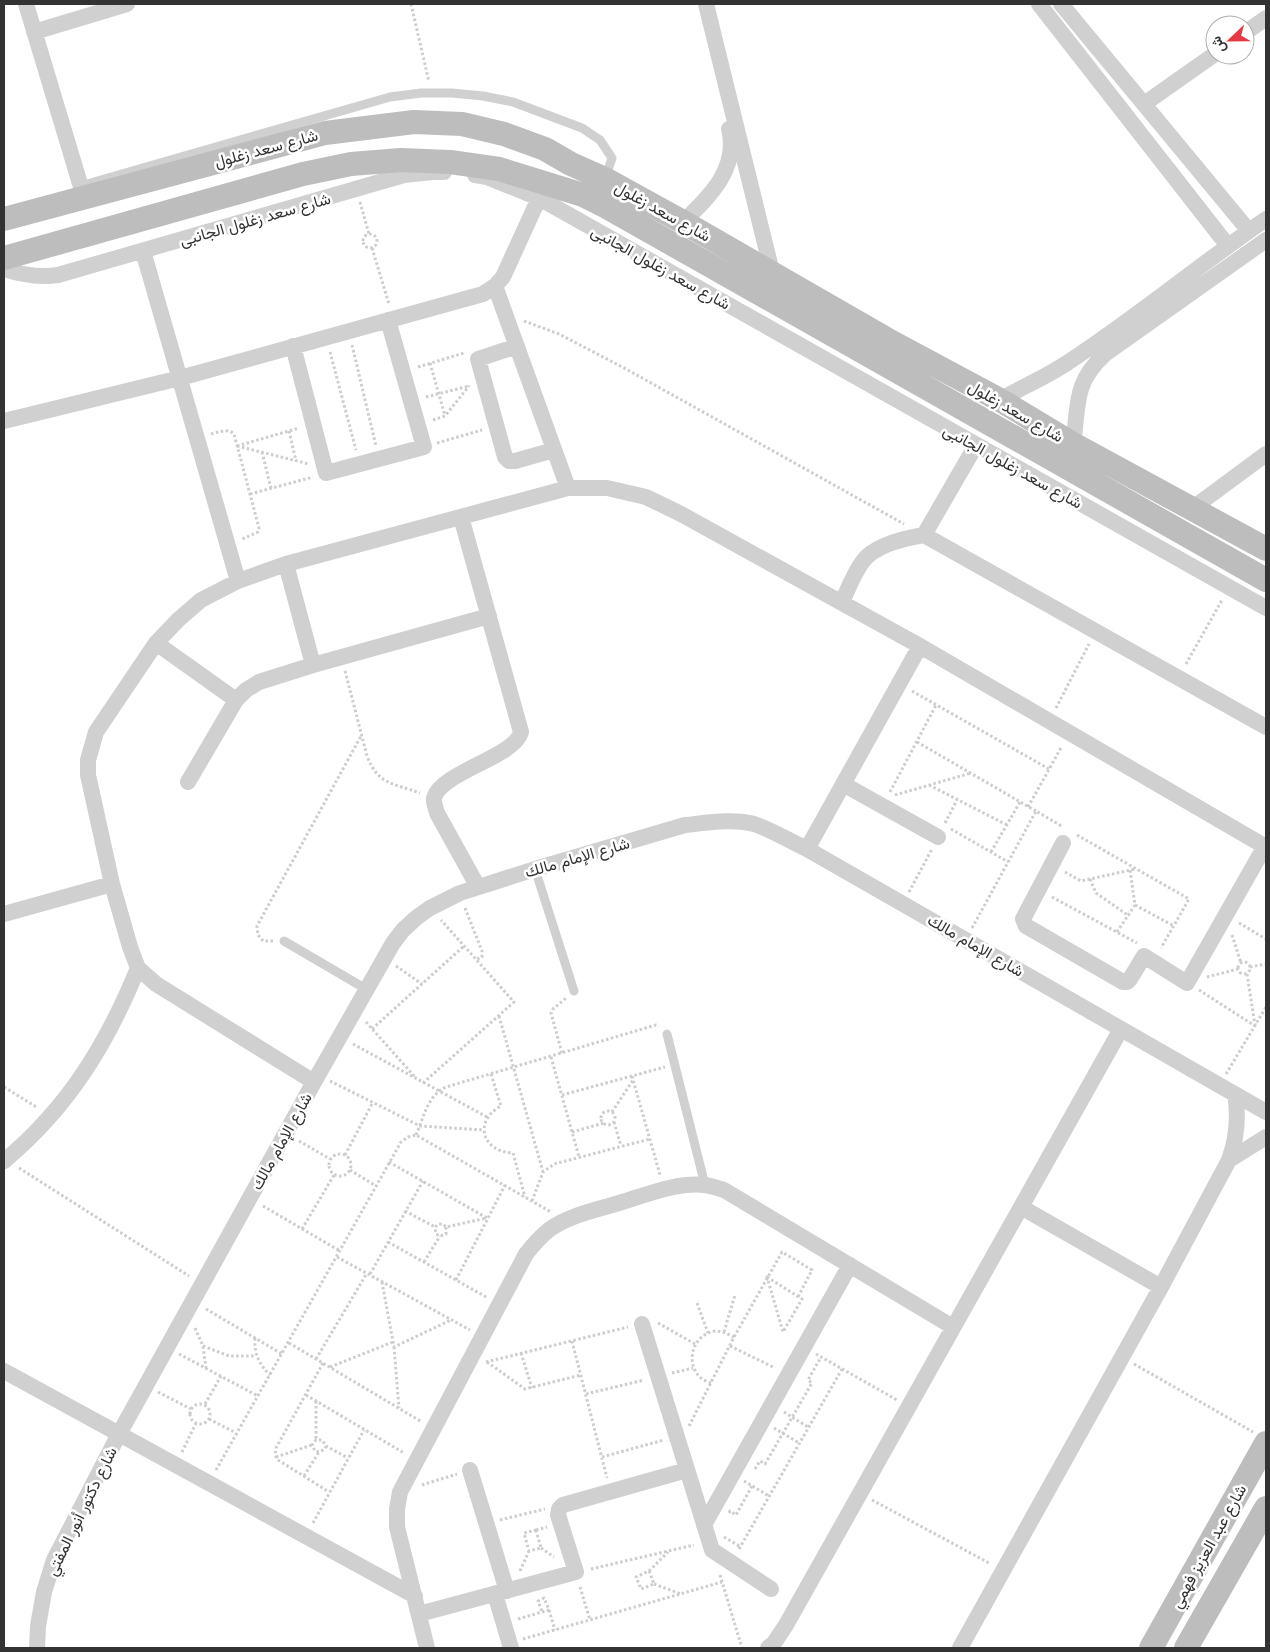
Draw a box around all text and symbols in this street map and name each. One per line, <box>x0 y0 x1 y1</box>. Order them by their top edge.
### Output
north arrow <box>1205 15 1255 65</box>
text: ش <box>1207 34 1229 56</box>
street label: شارع سعد زغلول <box>213 127 320 173</box>
street label: شارع سعد زغلول <box>611 178 713 247</box>
street label: شارع سعد زغلول الجانبى <box>178 190 333 252</box>
street label: شارع سعد زغلول الجانبى <box>587 222 733 315</box>
street label: شارع سعد زغلول <box>964 377 1066 448</box>
street label: شارع سعد زغلول الجانبى <box>939 421 1085 514</box>
street label: شارع الإمام مالك <box>523 834 632 883</box>
street label: شارع الإمام مالك <box>923 911 1027 982</box>
street label: شارع الإمام مالك <box>248 1090 318 1194</box>
street label: شارع دكتور أنور المفتي <box>43 1444 124 1580</box>
street label: شارع عبد العزيز فهمي <box>1167 1482 1254 1613</box>

